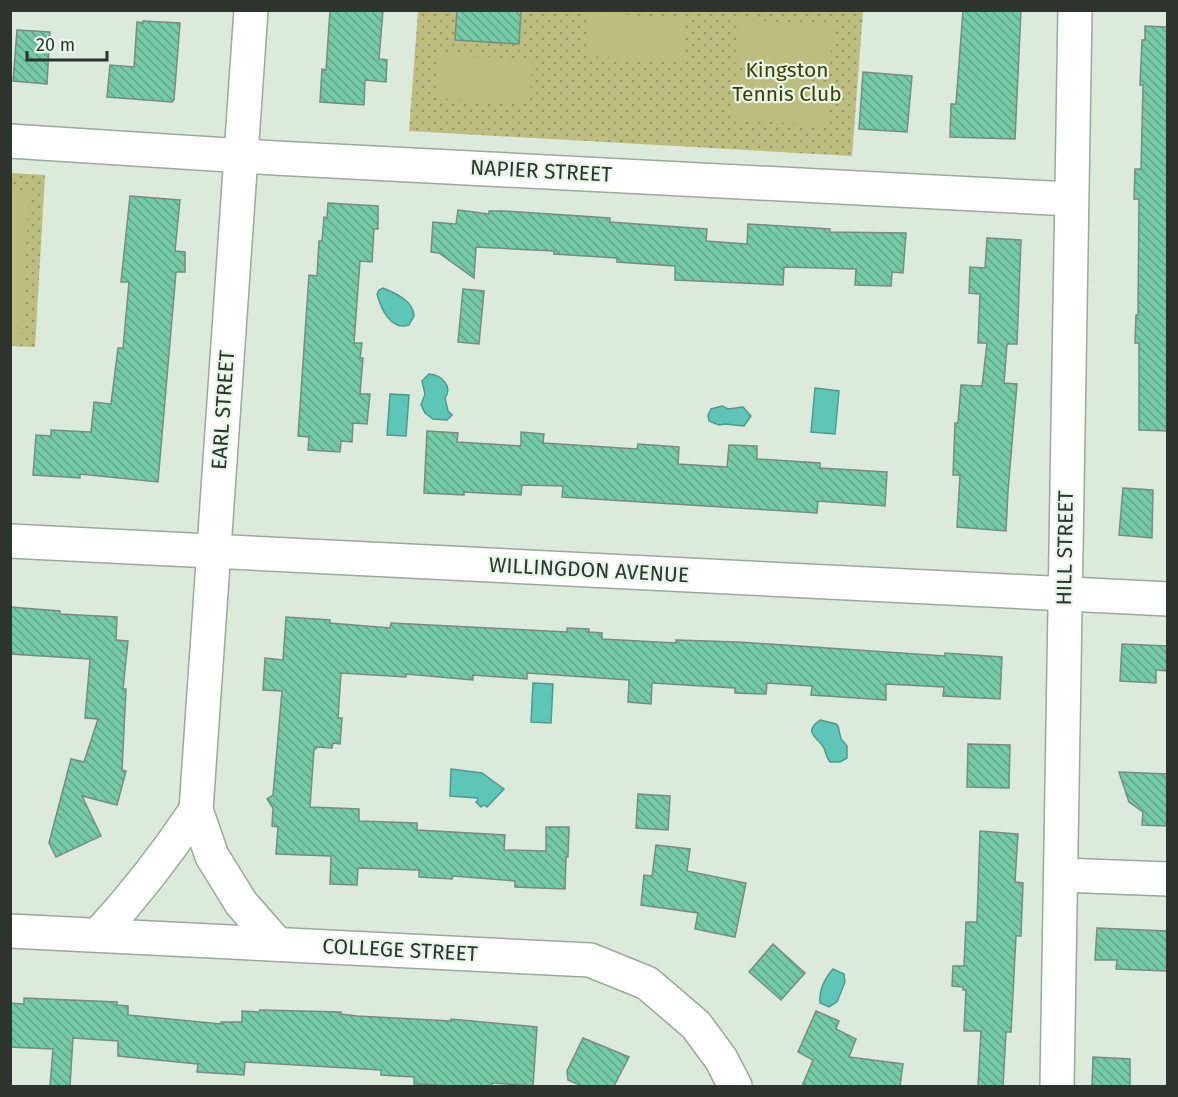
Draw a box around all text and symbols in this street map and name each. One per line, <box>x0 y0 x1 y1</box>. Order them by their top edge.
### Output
scale bar <box>27 24 106 62</box>
text: 20 m <box>36 34 75 56</box>
park label: Kingston Tennis Club <box>732 57 842 107</box>
street label: NAPIER STREET <box>469 154 613 188</box>
street label: EARL STREET <box>206 349 240 471</box>
street label: HILL STREET <box>1051 490 1079 606</box>
street label: WILLINGDON AVENUE <box>488 552 690 588</box>
street label: COLLEGE STREET <box>322 933 479 967</box>

